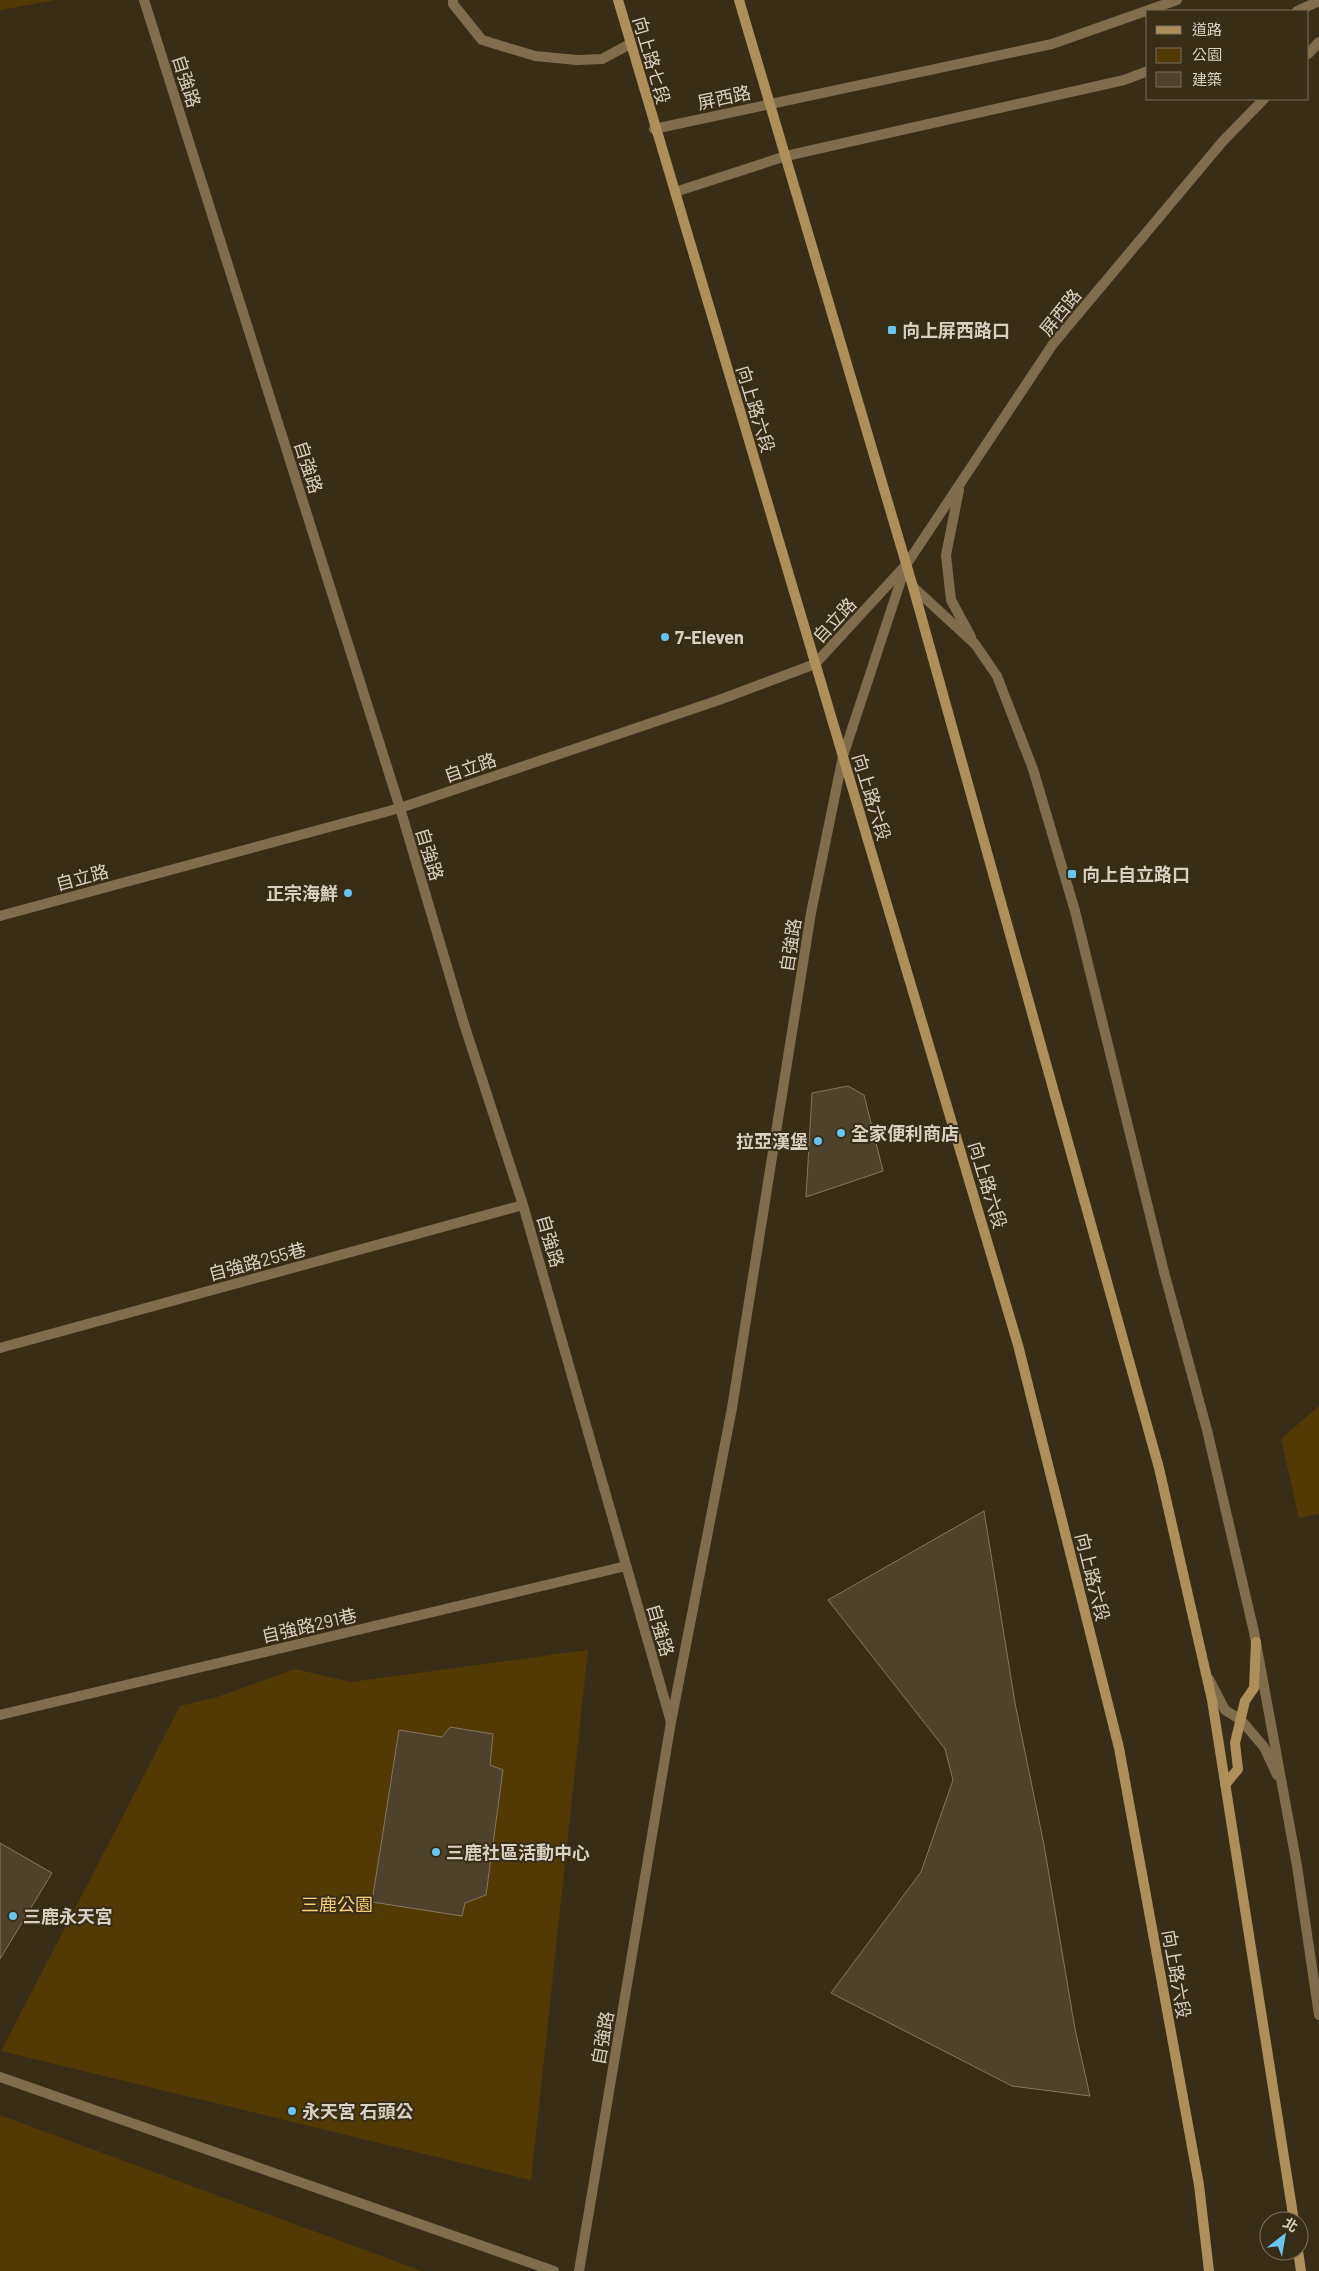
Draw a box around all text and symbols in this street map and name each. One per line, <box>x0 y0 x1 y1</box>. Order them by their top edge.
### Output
legend <box>1146 10 1309 100</box>
street label: 向上路七段 <box>629 14 675 106</box>
text: 道路 <box>1192 20 1222 38</box>
text: 公園 <box>1192 45 1222 63</box>
street label: 自強路 <box>168 52 206 110</box>
text: 建築 <box>1192 70 1222 88</box>
street label: 屏西路 <box>695 81 753 113</box>
street label: 屏西路 <box>1034 284 1086 340</box>
place label: 向上屏西路口 <box>902 319 1010 341</box>
marker: 向上屏西路口 <box>886 324 898 336</box>
street label: 向上路六段 <box>732 363 780 455</box>
street label: 自強路 <box>290 438 328 496</box>
street label: 自立路 <box>808 593 860 647</box>
place label: 7-Eleven <box>675 626 744 648</box>
marker: 7-Eleven <box>659 631 671 643</box>
street label: 自立路 <box>441 748 499 786</box>
street label: 向上路六段 <box>848 751 896 843</box>
street label: 自強路 <box>412 825 448 883</box>
street label: 自立路 <box>53 859 111 895</box>
place label: 向上自立路口 <box>1082 863 1190 885</box>
marker: 向上自立路口 <box>1066 868 1078 880</box>
place label: 正宗海鮮 <box>266 882 338 904</box>
marker: 正宗海鮮 <box>342 887 354 899</box>
street label: 自強路 <box>775 917 805 973</box>
place label: 全家便利商店 <box>851 1122 959 1144</box>
marker: 全家便利商店 <box>835 1127 847 1139</box>
place label: 拉亞漢堡 <box>736 1130 808 1152</box>
marker: 拉亞漢堡 <box>812 1135 824 1147</box>
street label: 向上路六段 <box>964 1139 1012 1231</box>
street label: 自強路 <box>533 1212 569 1270</box>
street label: 自強路255巷 <box>206 1237 308 1285</box>
street label: 向上路六段 <box>1071 1531 1115 1623</box>
street label: 自強路 <box>643 1601 679 1659</box>
street label: 自強路291巷 <box>259 1603 359 1647</box>
place label: 三鹿社區活動中心 <box>446 1841 590 1863</box>
marker: 三鹿社區活動中心 <box>430 1846 442 1858</box>
park label: 三鹿公園 <box>301 1893 373 1915</box>
place label: 三鹿永天宮 <box>23 1905 113 1927</box>
marker: 三鹿永天宮 <box>7 1910 19 1922</box>
street label: 向上路六段 <box>1158 1928 1196 2020</box>
street label: 自強路 <box>586 2010 618 2066</box>
place label: 永天宮 石頭公 <box>302 2100 414 2122</box>
marker: 永天宮 石頭公 <box>286 2105 298 2117</box>
north arrow <box>1259 2211 1309 2261</box>
text: 北 <box>1281 2214 1301 2235</box>

